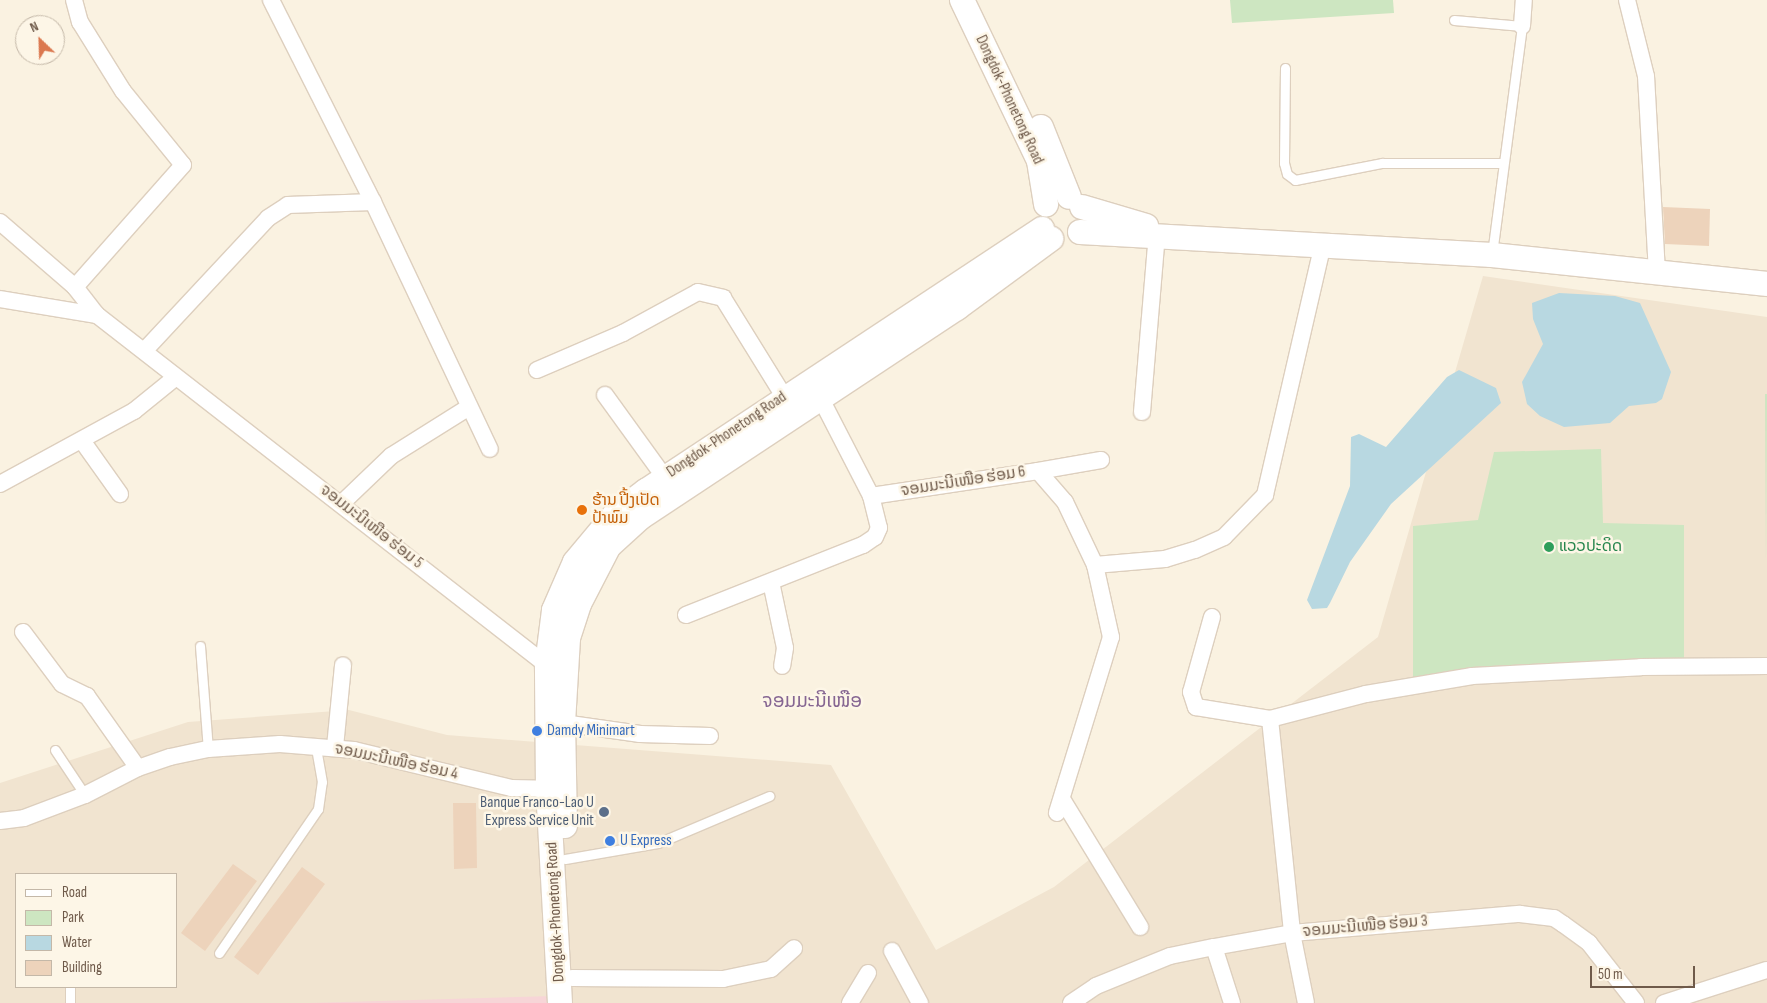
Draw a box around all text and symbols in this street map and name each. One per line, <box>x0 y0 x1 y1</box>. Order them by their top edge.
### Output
north arrow <box>15 15 65 65</box>
text: N <box>27 17 41 36</box>
street label: Dongdok-Phonetong Road <box>971 32 1047 168</box>
street label: Dongdok-Phonetong Road <box>663 388 791 482</box>
street label: ຈອມມະນີເໜືອ ຮ່ອມ 6 <box>899 463 1027 501</box>
street label: ຈອມມະນີເໜືອ ຮ່ອມ 5 <box>316 481 426 573</box>
place label: ຮ້ານ ປີ້ງເປັດ ປ້າພົມ <box>592 491 660 529</box>
marker: ຮ້ານ ປີ້ງເປັດ ປ້າພົມ <box>576 504 588 516</box>
place label: ແວວປະດິດ <box>1559 537 1622 557</box>
marker: ແວວປະດິດ <box>1543 541 1555 553</box>
district label: ຈອມມະນີເໜືອ <box>762 691 862 713</box>
place label: Damdy Minimart <box>547 721 635 741</box>
marker: Damdy Minimart <box>531 725 543 737</box>
street label: ຈອມມະນີເໜືອ ຮ່ອມ 4 <box>333 740 459 784</box>
place label: Banque Franco-Lao U Express Service Unit <box>480 793 594 831</box>
marker: Banque Franco-Lao U Express Service Unit <box>598 806 610 818</box>
place label: U Express <box>620 831 672 851</box>
marker: U Express <box>604 835 616 847</box>
street label: Dongdok-Phonetong Road <box>543 841 569 983</box>
legend <box>15 873 178 988</box>
text: Road <box>62 883 87 902</box>
text: Park <box>62 908 84 927</box>
street label: ຈອມມະນີເໜືອ ຮ່ອມ 3 <box>1302 912 1428 942</box>
text: Water <box>62 933 92 952</box>
scale bar <box>1592 956 1697 988</box>
text: Building <box>62 958 102 977</box>
text: 50 m <box>1598 965 1623 984</box>

